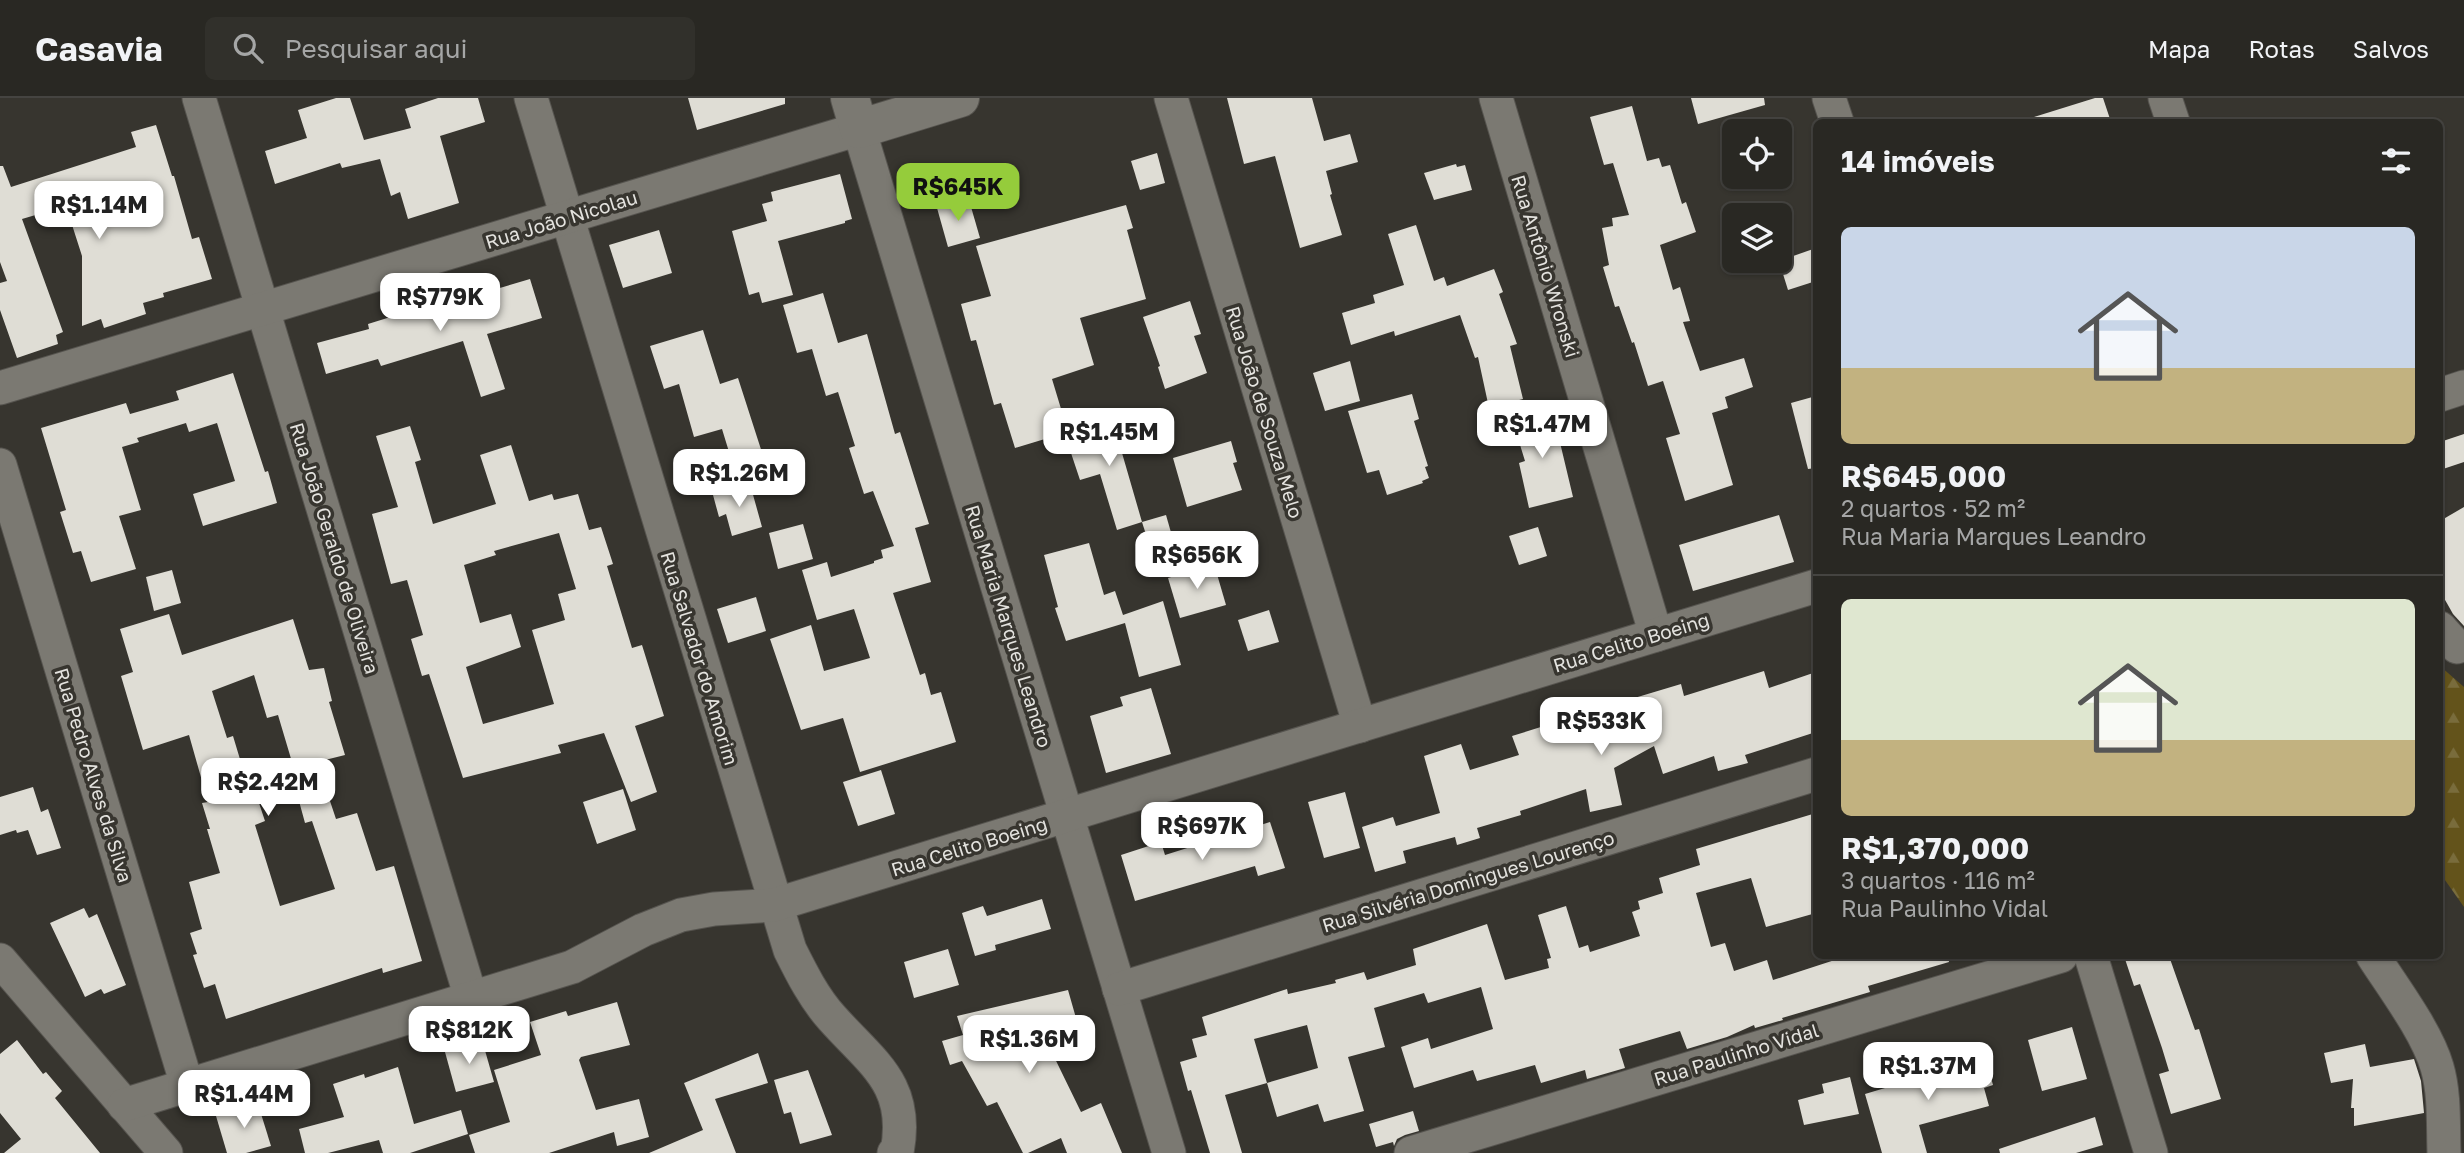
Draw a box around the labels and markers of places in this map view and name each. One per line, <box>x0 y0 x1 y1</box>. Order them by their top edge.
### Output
pin: R$645K <box>901 164 1015 223</box>
pin: R$1.14M <box>34 181 164 241</box>
pin: R$779K <box>383 274 497 333</box>
pin: R$1.47M <box>1477 400 1607 460</box>
pin: R$1.45M <box>1044 408 1174 468</box>
pin: R$1.26M <box>674 450 804 509</box>
pin: R$656K <box>1140 532 1254 591</box>
pin: R$533K <box>1544 698 1658 757</box>
pin: R$2.42M <box>203 758 333 818</box>
pin: R$697K <box>1145 802 1259 862</box>
pin: R$812K <box>412 1006 526 1066</box>
pin: R$1.36M <box>964 1016 1094 1075</box>
pin: R$1.37M <box>1863 1042 1993 1102</box>
pin: R$1.44M <box>179 1070 309 1130</box>

